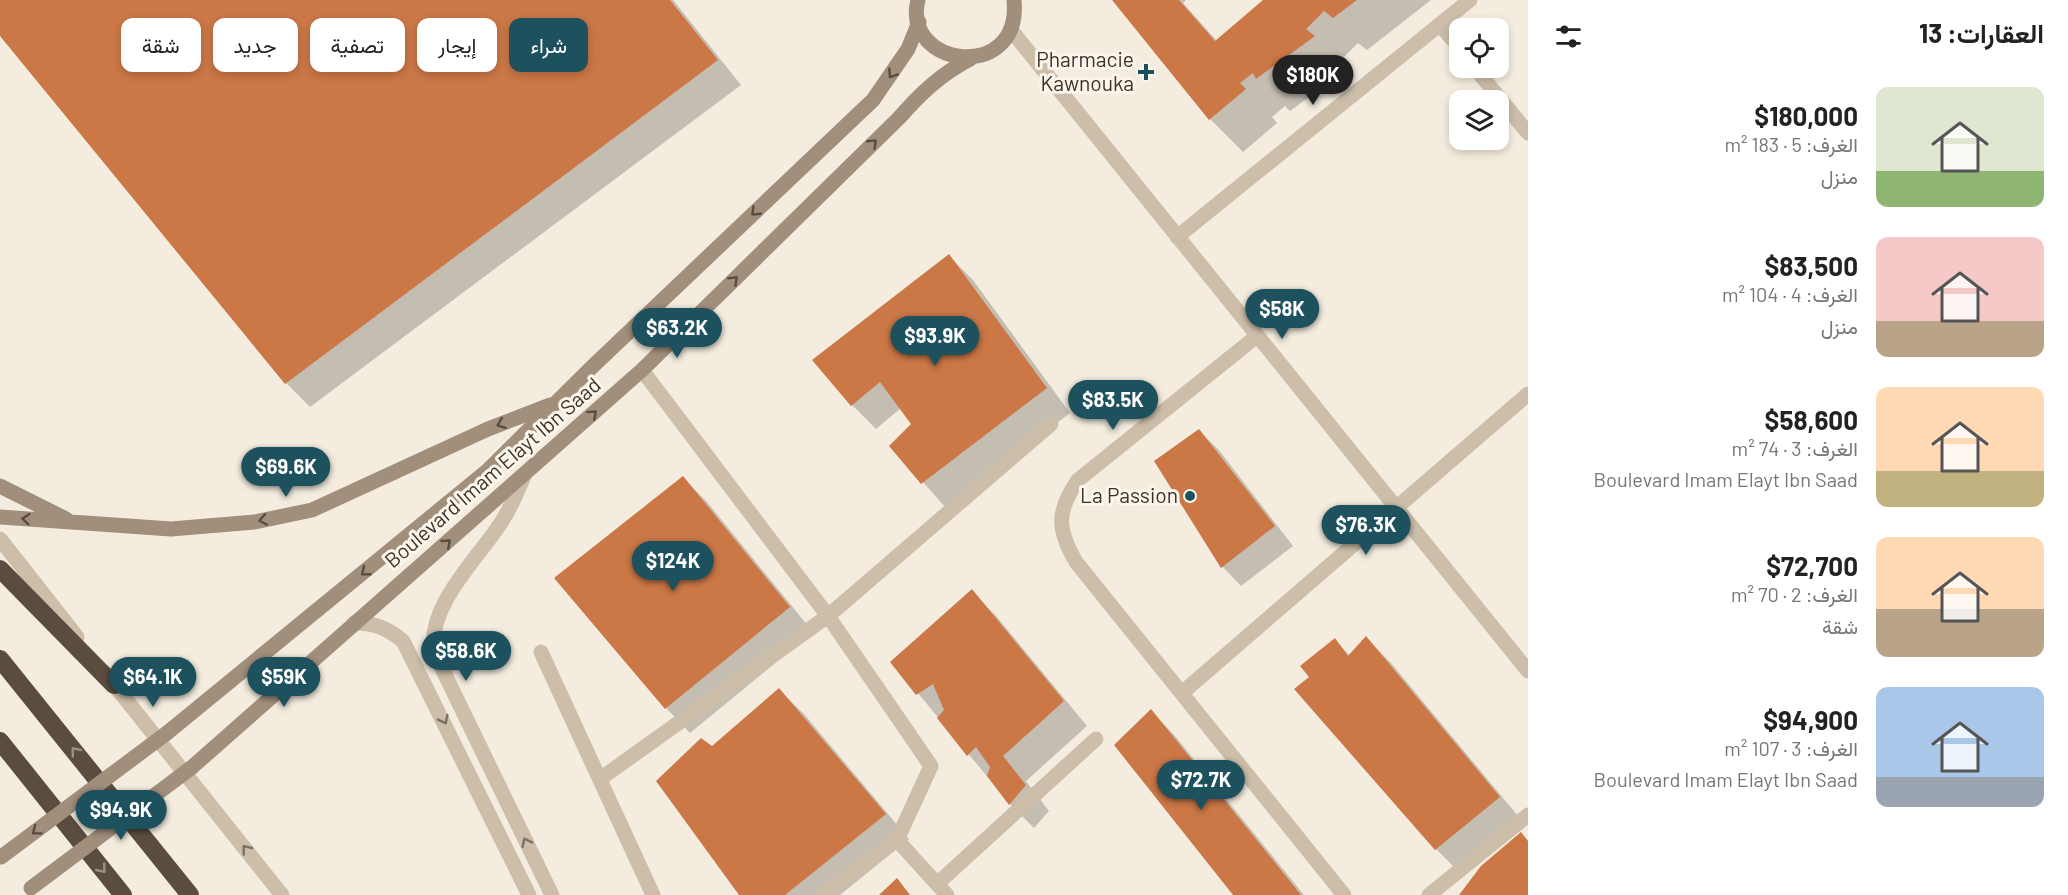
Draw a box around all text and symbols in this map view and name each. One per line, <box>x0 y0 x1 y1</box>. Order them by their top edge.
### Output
text: العقارات: 13 <box>1919 17 2044 48</box>
chip: شقة <box>121 18 201 72</box>
chip: جديد <box>213 18 298 72</box>
chip: تصفية <box>310 18 405 72</box>
chip: إيجار <box>417 18 497 72</box>
chip: شراء <box>509 18 588 72</box>
map controls <box>1449 18 1509 150</box>
button: locate <box>1449 18 1509 78</box>
icon: filters <box>1552 20 1585 53</box>
place label: Pharmacie Kawnouka <box>1036 46 1134 95</box>
pin: $180K <box>1271 55 1355 106</box>
text: $180K <box>1286 62 1340 86</box>
marker: Pharmacie Kawnouka <box>1139 65 1153 79</box>
one-way arrow <box>888 67 899 78</box>
button: layers <box>1449 90 1509 150</box>
text: $180,000 <box>1754 100 1858 131</box>
icon: home <box>1924 111 1996 183</box>
text: الغرف: 5 · 183 m² <box>1724 132 1858 156</box>
one-way arrow <box>866 140 877 151</box>
text: منزل <box>1821 164 1858 188</box>
one-way arrow <box>751 205 762 216</box>
text: $83,500 <box>1764 250 1858 281</box>
icon: home <box>1924 261 1996 333</box>
one-way arrow <box>726 276 737 287</box>
text: الغرف: 4 · 104 m² <box>1722 282 1858 306</box>
pin: $58K <box>1246 289 1318 340</box>
text: $58K <box>1259 296 1305 320</box>
pin: $63.2K <box>628 308 726 359</box>
text: منزل <box>1821 314 1858 338</box>
text: $63.2K <box>646 315 708 339</box>
pin: $93.9K <box>886 316 984 367</box>
text: $93.9K <box>904 323 966 347</box>
street label: Boulevard Imam Elayt Ibn Saad <box>379 371 605 572</box>
pin: $83.5K <box>1064 380 1162 431</box>
text: $83.5K <box>1082 387 1144 411</box>
text: $58,600 <box>1765 404 1858 435</box>
one-way arrow <box>586 410 597 421</box>
icon: home <box>1924 411 1996 483</box>
one-way arrow <box>496 417 507 429</box>
text: الغرف: 3 · 74 m² <box>1732 436 1858 460</box>
pin: $69.6K <box>237 447 335 498</box>
text: $69.6K <box>255 454 317 478</box>
text: Boulevard Imam Elayt Ibn Saad <box>1594 467 1858 491</box>
place label: La Passion <box>1080 482 1178 507</box>
marker: La Passion <box>1183 489 1197 503</box>
pin: $76.3K <box>1317 505 1415 556</box>
text: $76.3K <box>1336 512 1396 536</box>
one-way arrow <box>22 513 31 526</box>
one-way arrow <box>258 513 268 526</box>
one-way arrow <box>440 540 451 551</box>
pin: $124K <box>631 541 715 592</box>
text: $124K <box>646 548 700 572</box>
text: $72,700 <box>1766 550 1858 581</box>
icon: home <box>1924 561 1996 633</box>
one-way arrow <box>361 564 372 575</box>
text: الغرف: 2 · 70 m² <box>1731 582 1858 606</box>
text: شقة <box>1822 614 1858 638</box>
pin: $58.6K <box>417 631 515 682</box>
text: $58.6K <box>435 638 497 662</box>
pin: $64.1K <box>104 657 202 708</box>
pin: $59K <box>248 657 320 708</box>
text: $64.1K <box>123 664 183 688</box>
text: $59K <box>261 664 307 688</box>
text: $94,900 <box>1763 704 1858 735</box>
icon: home <box>1924 711 1996 783</box>
one-way arrow <box>436 713 448 724</box>
text: الغرف: 3 · 107 m² <box>1724 736 1858 760</box>
one-way arrow <box>71 747 82 758</box>
pin: $72.7K <box>1152 760 1250 811</box>
text: $72.7K <box>1171 767 1231 791</box>
text: Boulevard Imam Elayt Ibn Saad <box>1594 767 1858 791</box>
pin: $94.9K <box>72 790 170 841</box>
text: $94.9K <box>90 797 152 821</box>
one-way arrow <box>31 824 42 835</box>
one-way arrow <box>522 838 534 849</box>
one-way arrow <box>242 845 253 856</box>
one-way arrow <box>95 862 106 873</box>

